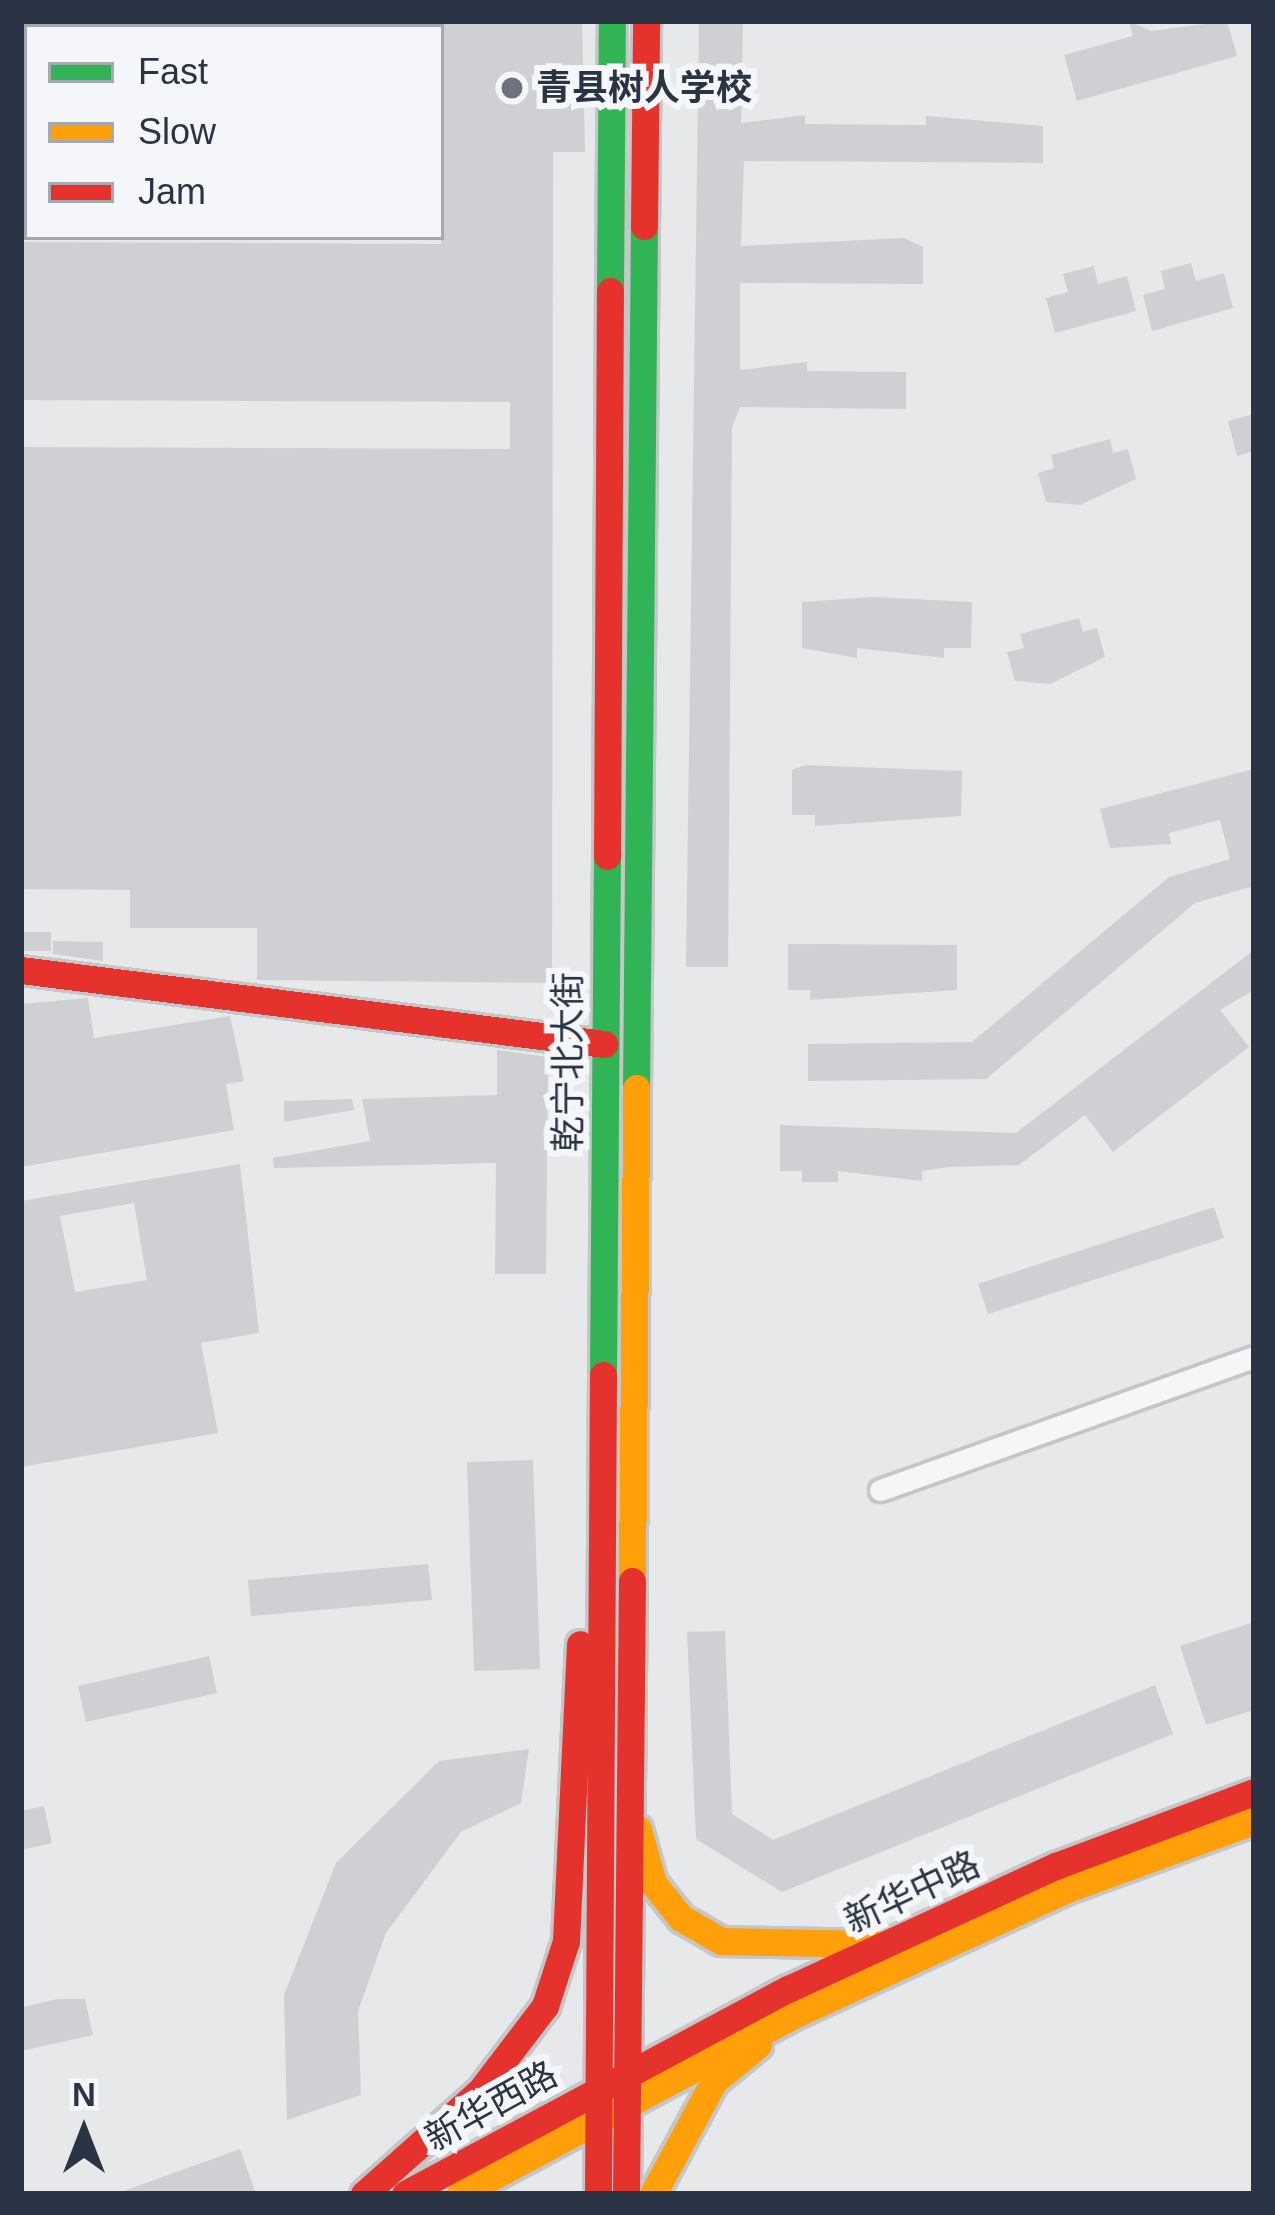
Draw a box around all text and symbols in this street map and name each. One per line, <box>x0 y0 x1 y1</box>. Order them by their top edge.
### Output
legend <box>24 24 444 240</box>
text: Fast <box>138 51 208 92</box>
place label: 青县树人学校 <box>536 66 752 110</box>
marker: 青县树人学校 <box>499 75 525 101</box>
text: Slow <box>138 111 216 152</box>
text: Jam <box>138 171 206 212</box>
street label: 乾宁北大街 <box>546 972 590 1152</box>
street label: 新华中路 <box>838 1842 986 1942</box>
street label: 新华西路 <box>418 2052 564 2160</box>
north arrow <box>24 2071 144 2191</box>
text: N <box>72 2076 96 2113</box>

